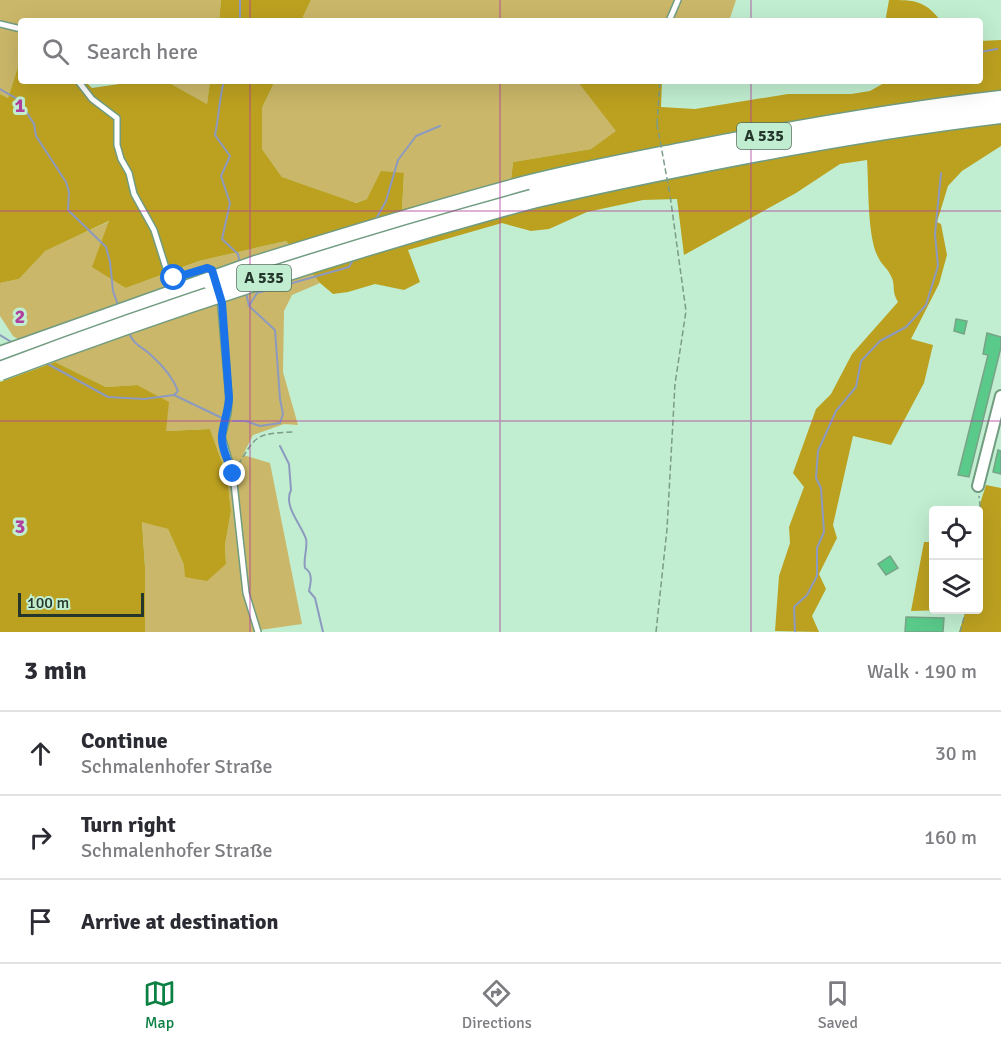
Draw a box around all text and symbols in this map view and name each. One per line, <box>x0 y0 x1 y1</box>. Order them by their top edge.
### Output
search box <box>18 18 983 84</box>
icon: search <box>39 35 72 68</box>
text: Search here <box>87 38 198 65</box>
text: 1 <box>15 93 26 118</box>
road number: A 535 <box>737 123 791 149</box>
route start <box>160 264 186 290</box>
road number: A 535 <box>237 265 291 291</box>
text: 2 <box>15 304 25 329</box>
route end <box>219 460 245 486</box>
map controls <box>929 506 983 614</box>
button: locate <box>929 506 983 560</box>
text: 3 <box>15 514 25 539</box>
button: layers <box>929 560 983 614</box>
scale bar <box>18 590 144 618</box>
text: 100 m <box>27 593 69 613</box>
text: 3 min <box>24 655 87 687</box>
text: Walk · 190 m <box>867 659 977 684</box>
text: Continue <box>81 727 168 754</box>
icon: ahead <box>24 737 57 770</box>
text: 30 m <box>935 741 977 766</box>
text: Schmalenhofer Straße <box>81 754 273 779</box>
text: Turn right <box>81 811 176 838</box>
icon: right <box>24 821 57 854</box>
text: 160 m <box>924 825 977 850</box>
text: Schmalenhofer Straße <box>81 838 273 863</box>
icon: arrive <box>24 905 57 938</box>
text: Arrive at destination <box>81 908 278 935</box>
tab: Map <box>143 977 176 1033</box>
tab: Directions <box>462 977 532 1033</box>
tab: Saved <box>818 977 858 1033</box>

